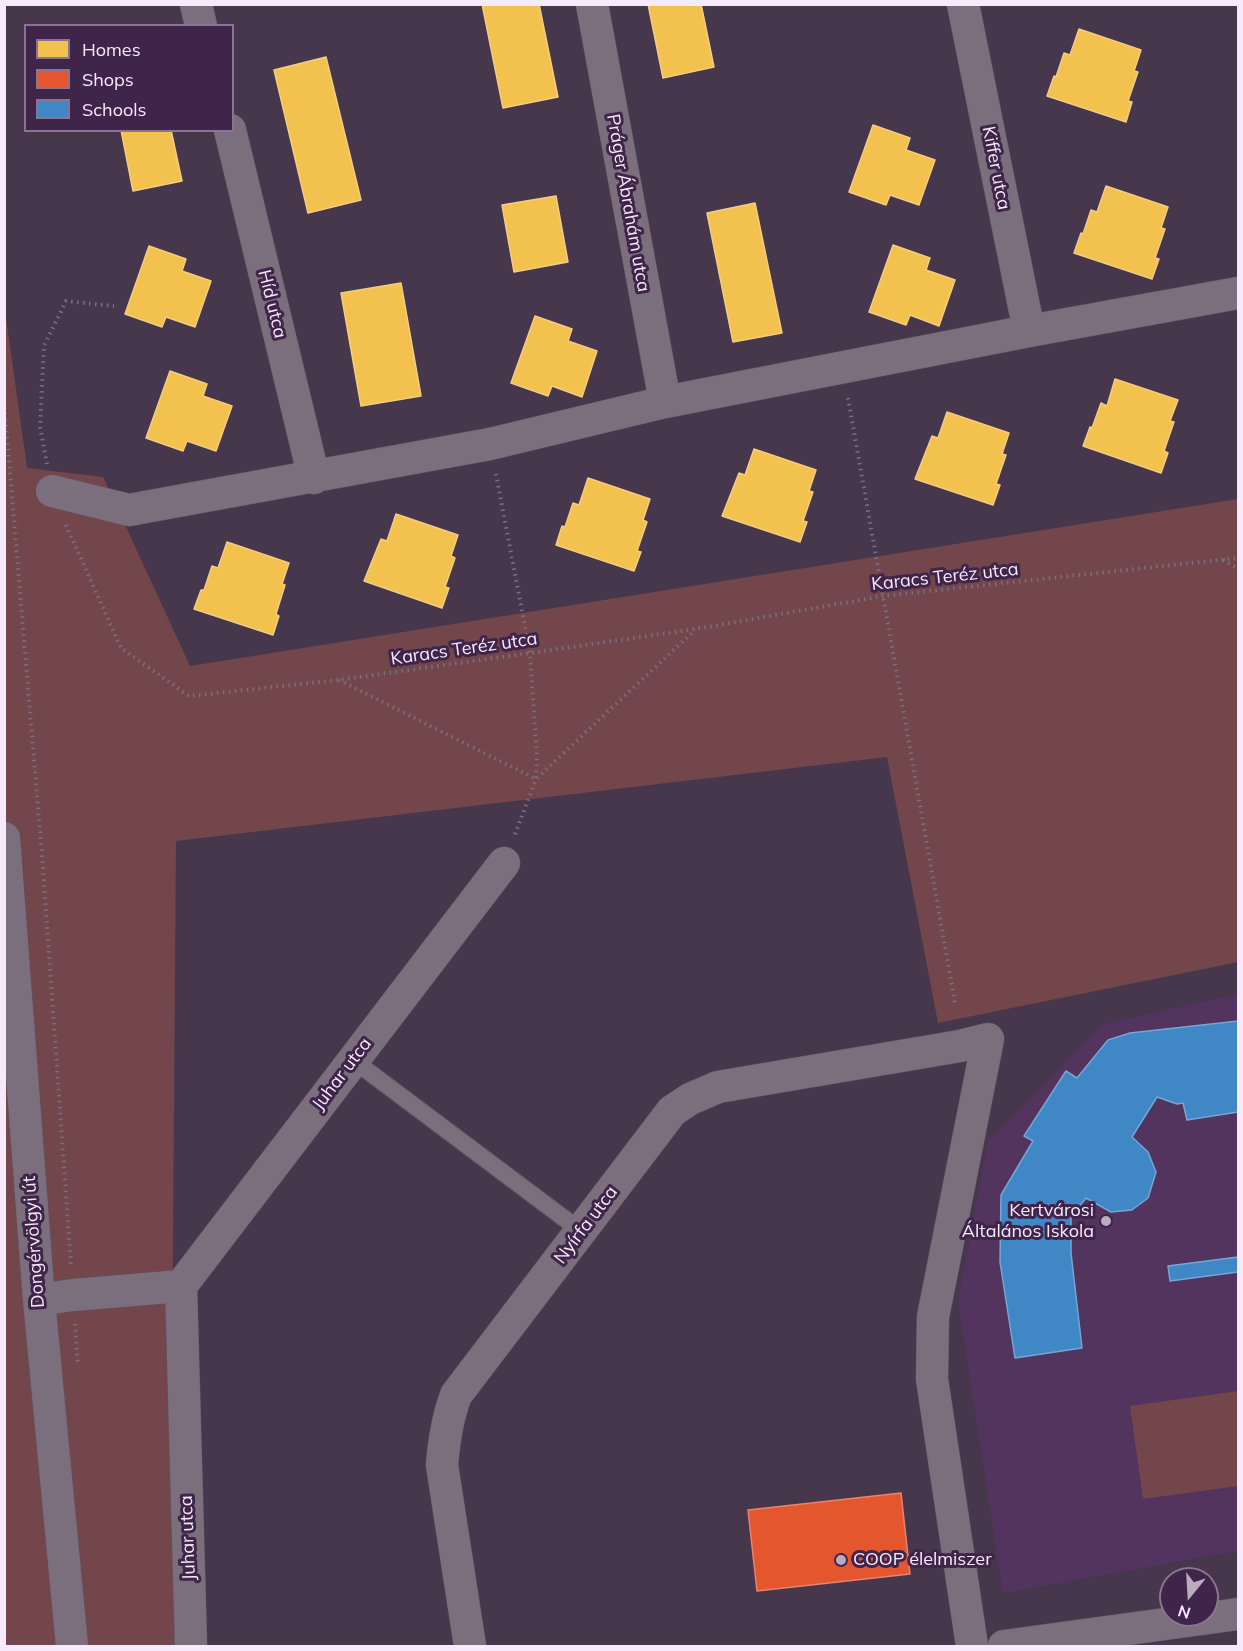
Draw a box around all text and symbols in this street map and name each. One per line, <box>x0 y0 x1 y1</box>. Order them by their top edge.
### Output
legend <box>24 24 234 132</box>
text: Homes <box>82 38 141 61</box>
text: Shops <box>82 68 134 91</box>
text: Schools <box>82 98 146 121</box>
street label: Práger Ábrahám utca <box>602 112 654 294</box>
street label: Kiffer utca <box>977 124 1015 212</box>
street label: Híd utca <box>253 268 291 340</box>
street label: Karacs Teréz utca <box>870 559 1020 595</box>
street label: Karacs Teréz utca <box>389 628 539 670</box>
street label: Juhar utca <box>308 1034 376 1114</box>
street label: Dongérvölgyi út <box>19 1175 49 1309</box>
street label: Nyírfa utca <box>550 1182 622 1268</box>
place label: Kertvárosi Általános Iskola <box>962 1200 1094 1242</box>
marker: Kertvárosi Általános Iskola <box>1099 1214 1113 1228</box>
street label: Juhar utca <box>176 1495 200 1581</box>
place label: COOP élelmiszer <box>853 1549 992 1571</box>
marker: COOP élelmiszer <box>834 1553 848 1567</box>
north arrow <box>1159 1567 1219 1627</box>
text: N <box>1175 1601 1193 1624</box>

